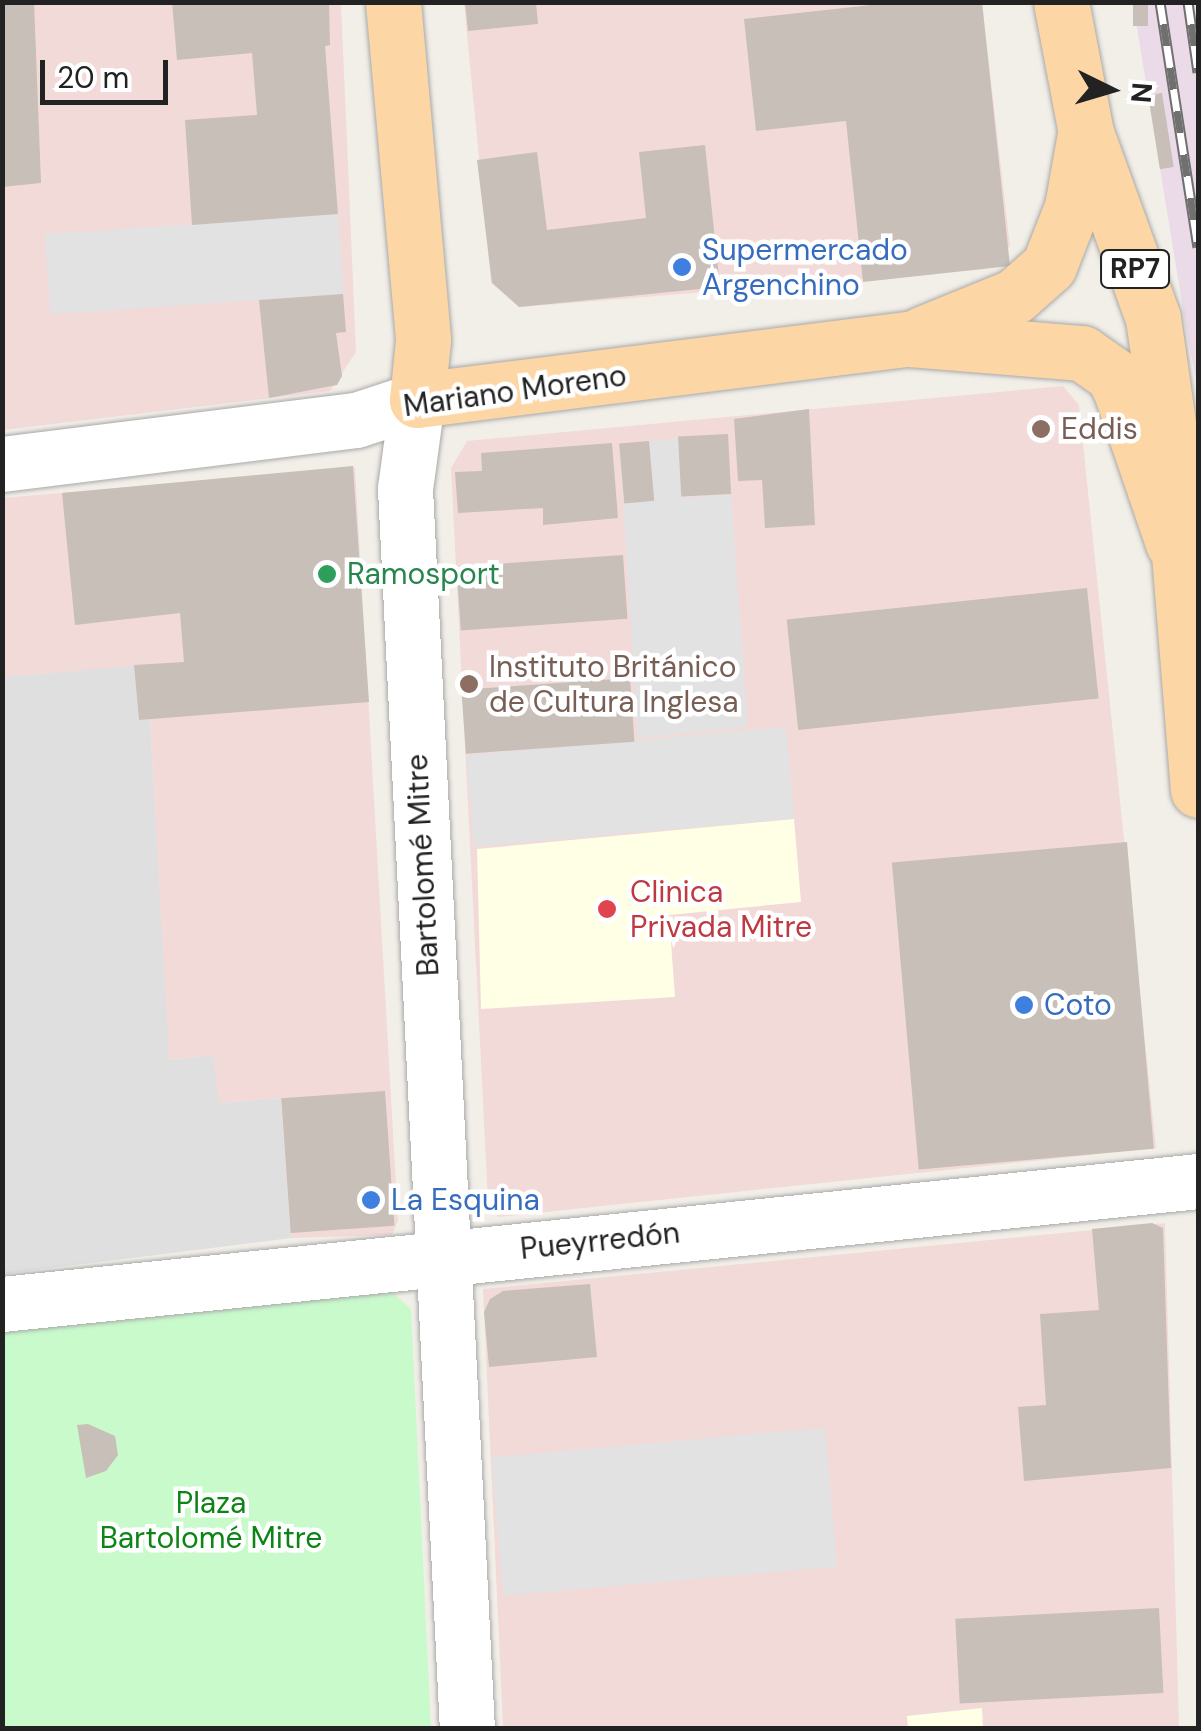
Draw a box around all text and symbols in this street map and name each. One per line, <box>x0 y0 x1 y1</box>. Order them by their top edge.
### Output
scale bar <box>45 40 172 102</box>
north arrow <box>1061 40 1161 140</box>
text: 20 m <box>57 58 129 97</box>
text: N <box>1122 81 1161 104</box>
place label: Supermercado Argenchino <box>702 232 908 302</box>
road number: RP7 <box>1100 246 1170 292</box>
marker: Supermercado Argenchino <box>671 256 693 278</box>
street label: Mariano Moreno <box>401 358 629 424</box>
place label: Eddis <box>1061 411 1138 447</box>
marker: Eddis <box>1030 418 1052 440</box>
place label: Ramosport <box>347 556 500 592</box>
marker: Ramosport <box>316 563 338 585</box>
place label: Instituto Británico de Cultura Inglesa <box>489 649 739 720</box>
marker: Instituto Británico de Cultura Inglesa <box>458 673 480 695</box>
street label: Bartolomé Mitre <box>399 753 447 977</box>
place label: Clinica Privada Mitre <box>630 874 812 944</box>
marker: Clinica Privada Mitre <box>594 896 620 922</box>
place label: Coto <box>1044 987 1112 1023</box>
marker: Coto <box>1013 994 1035 1016</box>
place label: La Esquina <box>391 1182 540 1218</box>
marker: La Esquina <box>360 1189 382 1211</box>
street label: Pueyrredón <box>518 1215 682 1267</box>
park label: Plaza Bartolomé Mitre <box>100 1485 322 1556</box>

